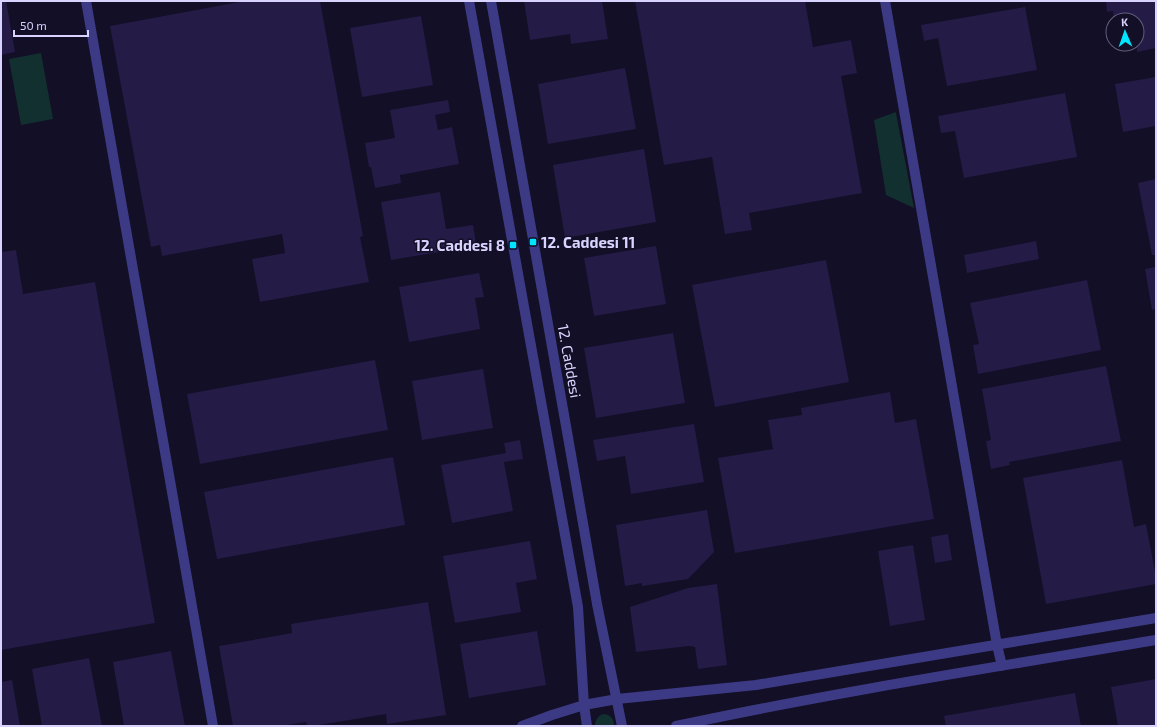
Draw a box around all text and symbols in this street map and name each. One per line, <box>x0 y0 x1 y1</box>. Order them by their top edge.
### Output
scale bar <box>14 12 88 38</box>
north arrow <box>1105 12 1145 52</box>
text: K <box>1121 15 1128 28</box>
text: 50 m <box>20 18 47 32</box>
place label: 12. Caddesi 11 <box>541 233 635 251</box>
place label: 12. Caddesi 8 <box>414 236 505 254</box>
marker: 12. Caddesi 11 <box>528 237 538 247</box>
marker: 12. Caddesi 8 <box>508 240 518 250</box>
street label: 12. Caddesi <box>555 323 585 399</box>

